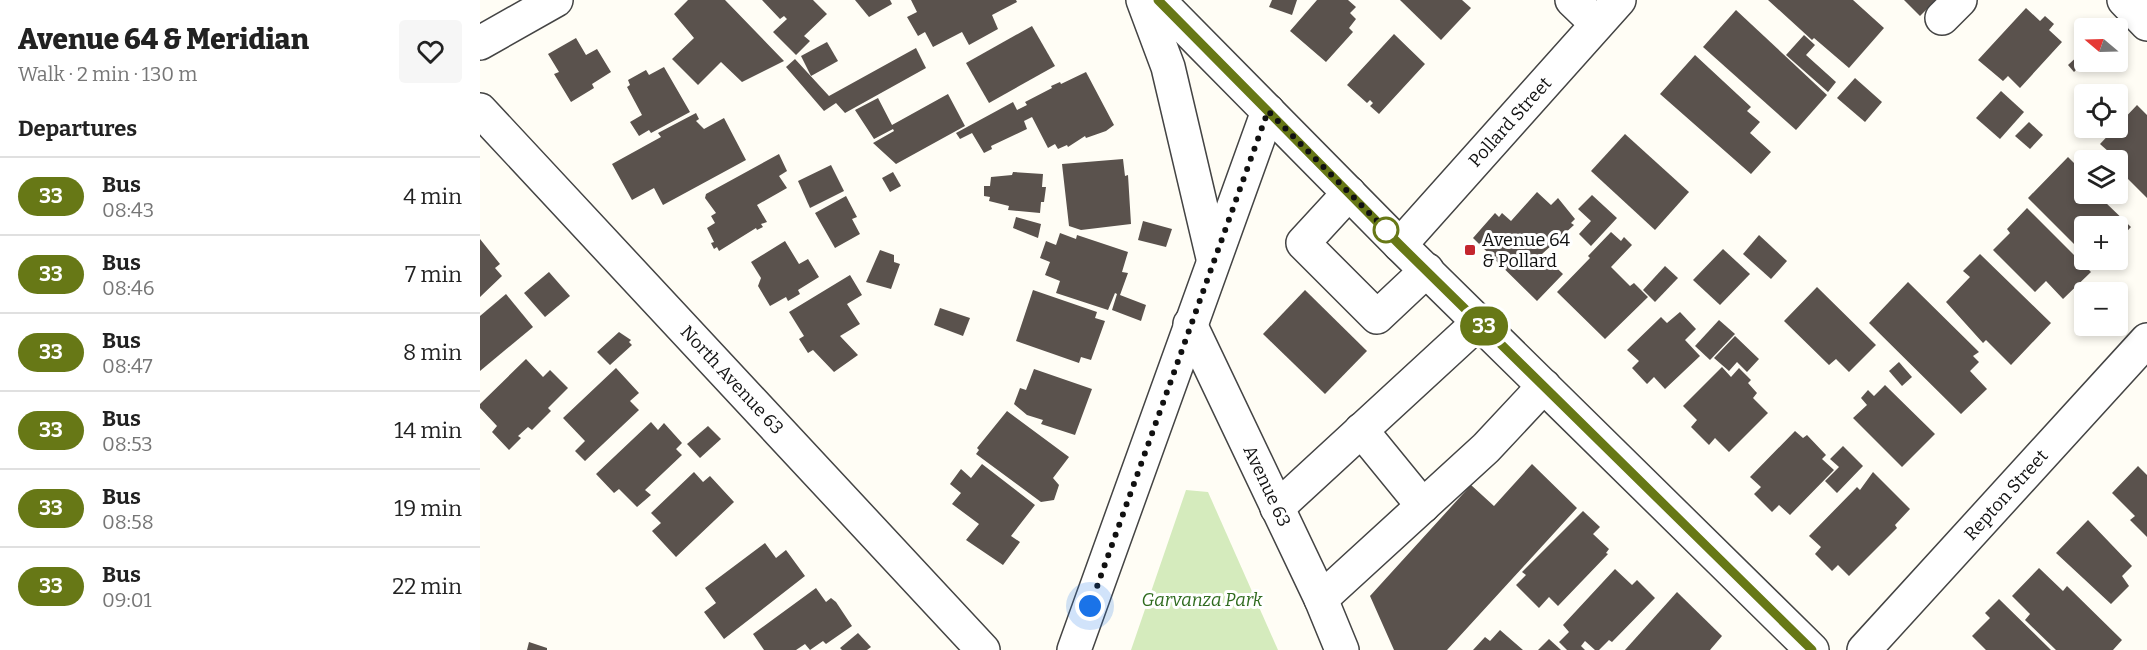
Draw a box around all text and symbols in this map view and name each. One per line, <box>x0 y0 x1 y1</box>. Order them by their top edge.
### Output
north arrow <box>2074 18 2128 72</box>
map controls <box>2074 18 2128 336</box>
button: heart <box>399 20 462 83</box>
text: Avenue 64 & Meridian <box>18 23 309 56</box>
text: Walk · 2 min · 130 m <box>18 62 197 86</box>
street label: Pollard Street <box>1464 72 1556 171</box>
button: locate <box>2074 84 2128 138</box>
text: Departures <box>18 115 137 142</box>
button: layers <box>2074 150 2128 204</box>
text: Bus <box>102 171 141 198</box>
text: 33 <box>39 183 63 209</box>
text: 4 min <box>403 183 462 210</box>
text: 08:43 <box>102 198 154 222</box>
button: + <box>2074 216 2128 270</box>
unlabelled marker <box>1373 217 1399 243</box>
place label: Avenue 64 & Pollard <box>1482 229 1571 272</box>
marker: Avenue 64 & Pollard <box>1463 243 1477 257</box>
text: Bus <box>102 249 141 276</box>
text: 33 <box>39 261 63 287</box>
text: 7 min <box>405 261 462 288</box>
text: 08:46 <box>102 276 154 300</box>
button: − <box>2074 282 2128 336</box>
line badge: 33 <box>1457 306 1511 346</box>
text: 33 <box>1472 313 1496 339</box>
street label: North Avenue 63 <box>676 321 788 439</box>
text: Bus <box>102 327 141 354</box>
text: 33 <box>39 339 63 365</box>
text: 8 min <box>403 339 462 366</box>
text: 08:47 <box>102 354 153 378</box>
text: Bus <box>102 405 141 432</box>
text: 33 <box>39 417 63 443</box>
text: 14 min <box>394 417 462 444</box>
text: 08:53 <box>102 432 153 456</box>
street label: Avenue 63 <box>1239 442 1295 530</box>
street label: Repton Street <box>1960 445 2053 545</box>
text: Bus <box>102 483 141 510</box>
text: 33 <box>39 495 63 521</box>
text: 19 min <box>394 495 462 522</box>
text: 08:58 <box>102 510 154 534</box>
text: Bus <box>102 561 141 588</box>
text: 33 <box>39 573 63 599</box>
text: 22 min <box>392 573 462 600</box>
text: 09:01 <box>102 588 152 612</box>
park label: Garvanza Park <box>1141 589 1263 611</box>
your location <box>1075 591 1105 621</box>

